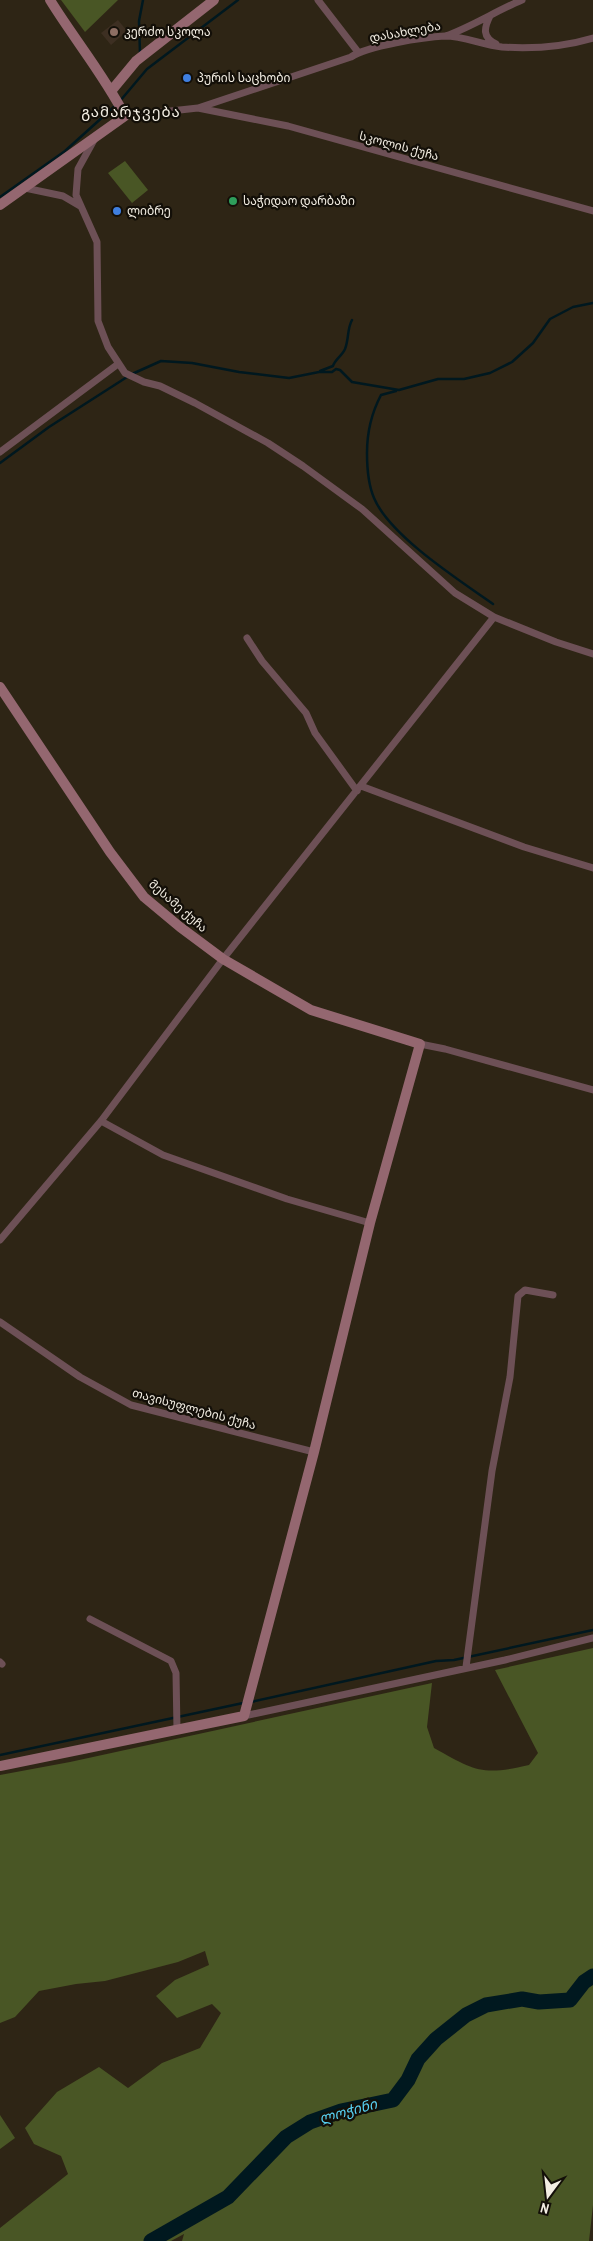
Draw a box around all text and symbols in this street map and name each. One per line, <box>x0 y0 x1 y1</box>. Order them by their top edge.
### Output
street label: დასახლება <box>368 18 442 46</box>
place label: კერძო სკოლა <box>124 24 210 40</box>
marker: კერძო სკოლა <box>108 26 120 38</box>
place label: პურის საცხობი <box>197 70 291 86</box>
marker: პურის საცხობი <box>181 72 193 84</box>
district label: გამარჯვება <box>81 101 181 122</box>
street label: სკოლის ქუჩა <box>357 128 441 164</box>
place label: საჭიდაო დარბაზი <box>243 193 355 209</box>
marker: საჭიდაო დარბაზი <box>227 195 239 207</box>
place label: ლიბრე <box>127 203 171 219</box>
marker: ლიბრე <box>111 205 123 217</box>
street label: მესამე ქუჩა <box>145 876 211 936</box>
street label: თავისუფლების ქუჩა <box>130 1385 258 1433</box>
water label: ლოჭინი <box>317 2094 380 2127</box>
north arrow <box>523 2171 573 2221</box>
text: N <box>538 2199 551 2218</box>

